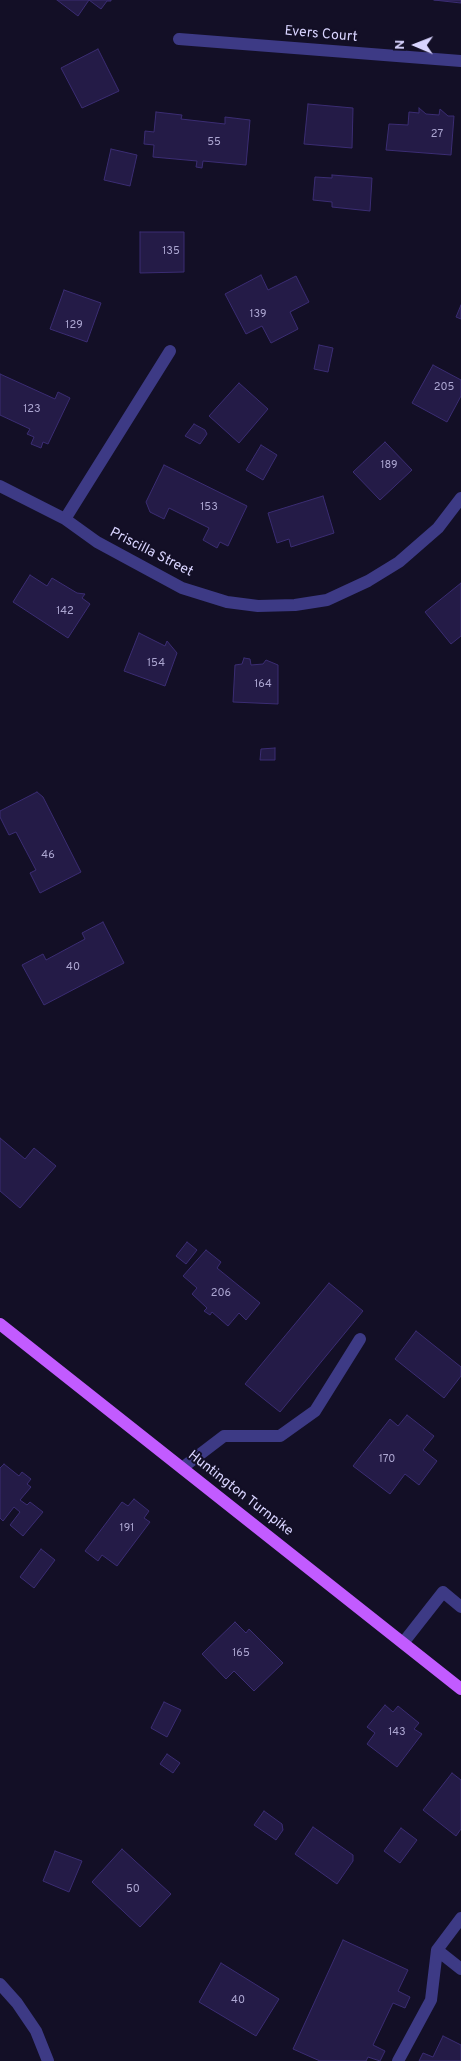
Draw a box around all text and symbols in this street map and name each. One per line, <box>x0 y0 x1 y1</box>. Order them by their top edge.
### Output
north arrow <box>391 20 441 70</box>
street label: Evers Court <box>284 23 358 47</box>
text: N <box>392 40 409 50</box>
house number: 27 <box>431 128 443 142</box>
house number: 55 <box>207 136 221 150</box>
house number: 135 <box>162 245 180 259</box>
house number: 139 <box>249 308 267 322</box>
house number: 129 <box>65 319 83 333</box>
house number: 205 <box>434 381 454 395</box>
house number: 123 <box>23 403 41 417</box>
house number: 189 <box>380 459 398 473</box>
house number: 153 <box>200 501 218 515</box>
street label: Priscilla Street <box>107 525 195 581</box>
house number: 142 <box>56 605 74 619</box>
house number: 154 <box>147 657 165 671</box>
house number: 164 <box>254 678 272 692</box>
house number: 46 <box>41 849 55 863</box>
house number: 40 <box>66 961 80 975</box>
house number: 206 <box>211 1287 231 1301</box>
street label: Huntington Turnpike <box>184 1448 296 1540</box>
house number: 170 <box>379 1453 395 1467</box>
house number: 191 <box>120 1522 134 1536</box>
house number: 165 <box>232 1647 250 1661</box>
house number: 143 <box>388 1726 406 1740</box>
house number: 50 <box>126 1883 140 1897</box>
house number: 40 <box>231 1994 245 2008</box>

